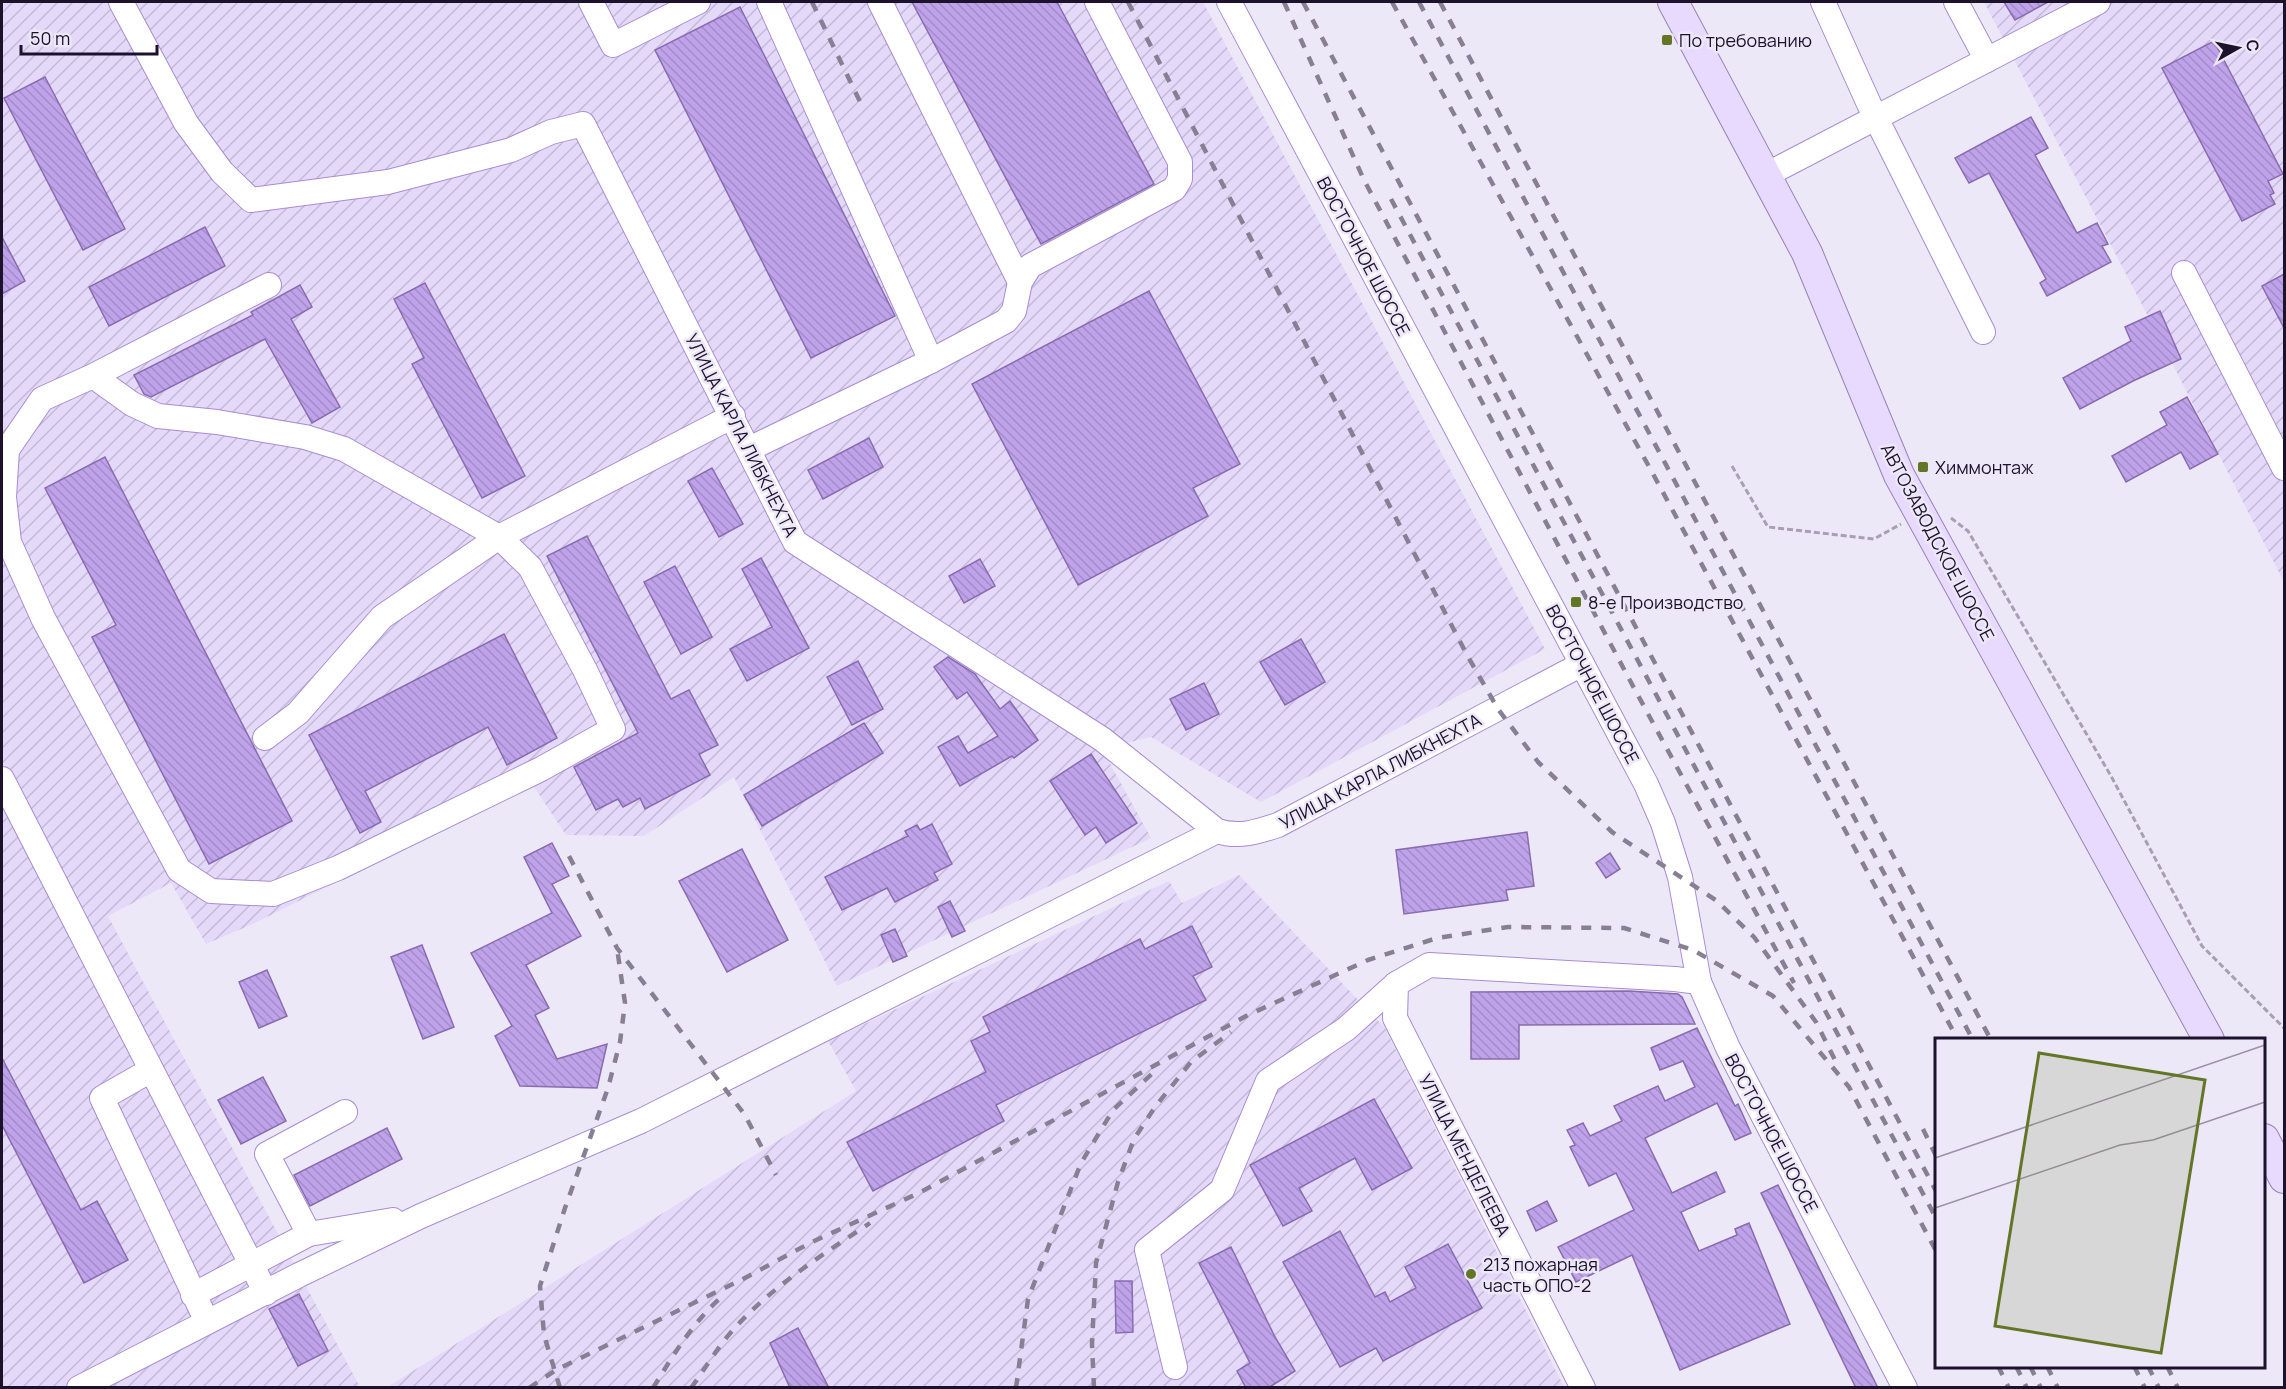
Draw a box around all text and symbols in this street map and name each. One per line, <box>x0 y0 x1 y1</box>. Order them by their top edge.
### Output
scale bar <box>21 18 158 56</box>
north arrow <box>2208 18 2268 78</box>
text: 50 m <box>30 26 70 50</box>
place label: По требованию <box>1679 28 1812 52</box>
marker: По требованию <box>1660 33 1674 47</box>
text: С <box>2241 38 2265 53</box>
street label: ВОСТОЧНОЕ ШОССЕ <box>1312 172 1416 340</box>
street label: УЛИЦА КАРЛА ЛИБКНЕХТА <box>680 329 804 541</box>
street label: АВТОЗАВОДСКОЕ ШОССЕ <box>1876 439 2000 645</box>
place label: Химмонтаж <box>1935 455 2034 479</box>
marker: Химмонтаж <box>1916 460 1930 474</box>
place label: 8-е Производство <box>1588 590 1743 614</box>
marker: 8-е Производство <box>1569 595 1583 609</box>
street label: ВОСТОЧНОЕ ШОССЕ <box>1541 600 1645 768</box>
street label: УЛИЦА КАРЛА ЛИБКНЕХТА <box>1275 707 1486 835</box>
inset map <box>1935 1038 2265 1368</box>
street label: ВОСТОЧНОЕ ШОССЕ <box>1720 1049 1824 1217</box>
street label: УЛИЦА МЕНДЕЛЕЕВА <box>1414 1070 1517 1241</box>
place label: 213 пожарная часть ОПО-2 <box>1483 1252 1598 1297</box>
marker: 213 пожарная часть ОПО-2 <box>1464 1267 1478 1281</box>

